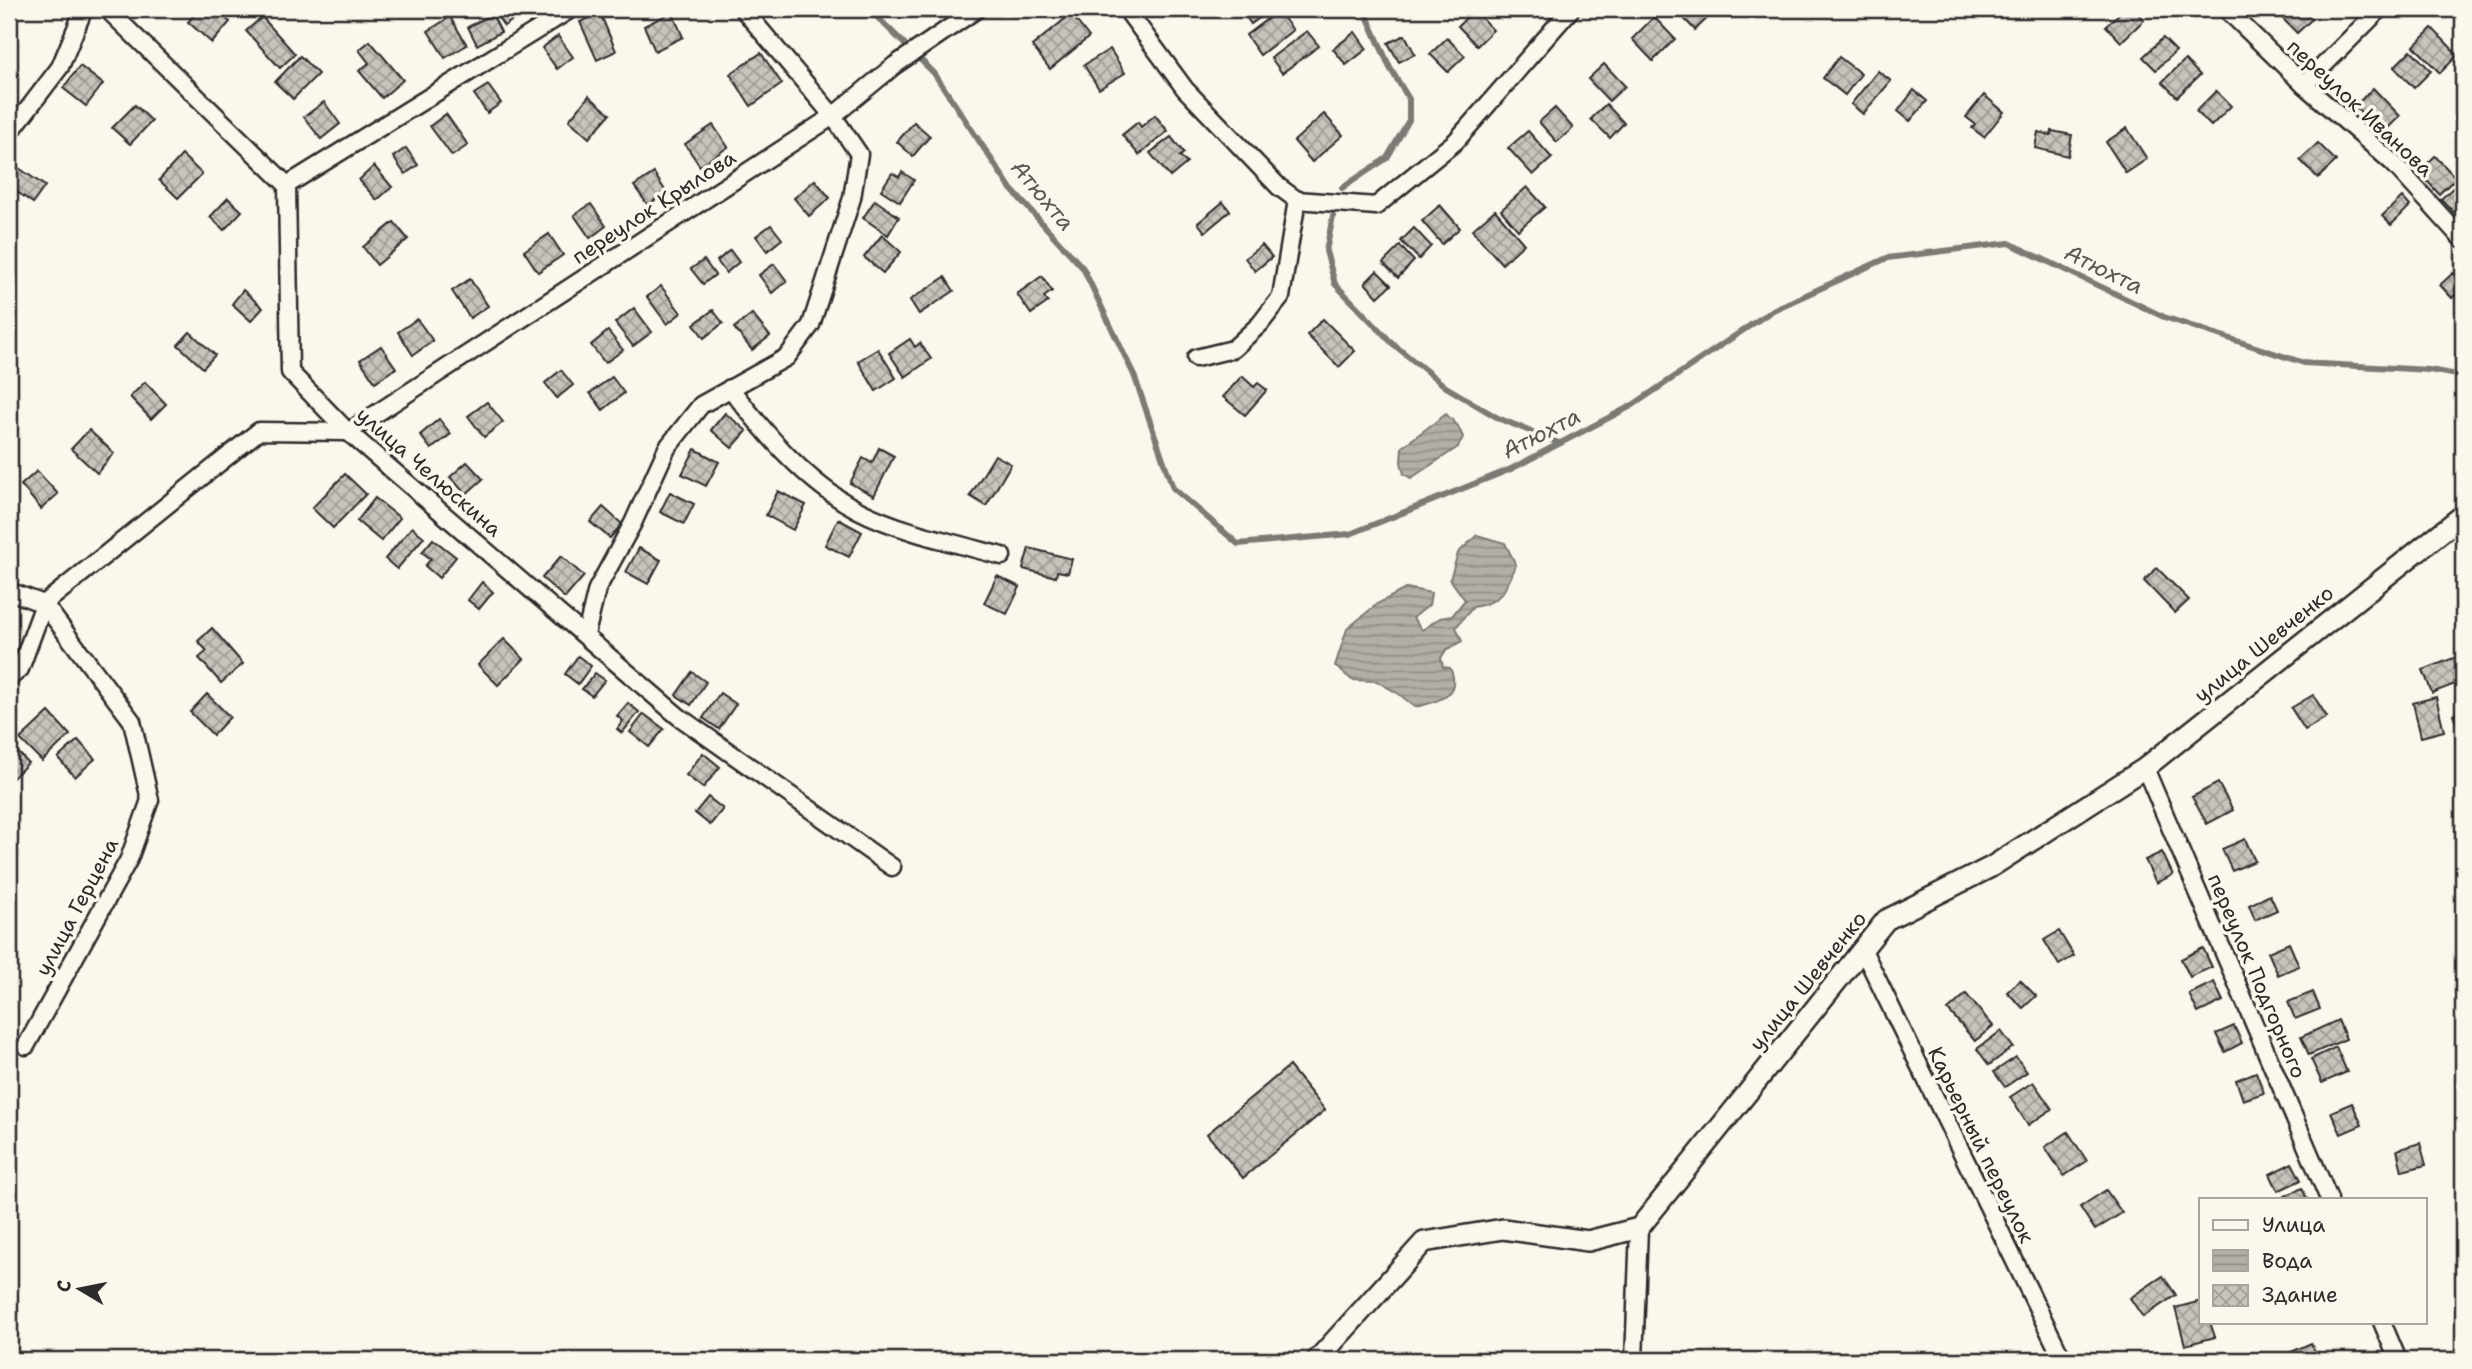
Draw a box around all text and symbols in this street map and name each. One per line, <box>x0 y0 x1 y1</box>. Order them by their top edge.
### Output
street label: переулок Иванова <box>2281 33 2439 183</box>
street label: переулок Крылова <box>567 143 741 271</box>
water label: Атюхта <box>1004 153 1082 237</box>
water label: Атюхта <box>2060 237 2148 301</box>
street label: улица Челюскина <box>350 401 508 543</box>
water label: Атюхта <box>1497 401 1585 465</box>
street label: улица Шевченко <box>2188 579 2340 709</box>
street label: улица Герцена <box>29 833 125 981</box>
street label: переулок Подгорного <box>2201 869 2313 1083</box>
street label: улица Шевченко <box>1743 905 1873 1057</box>
street label: Карьерный переулок <box>1921 1042 2041 1248</box>
legend <box>2199 1198 2426 1324</box>
text: Улица <box>2262 1211 2325 1239</box>
text: Вода <box>2262 1247 2312 1275</box>
north arrow <box>46 1254 116 1324</box>
text: С <box>50 1278 77 1294</box>
text: Здание <box>2262 1281 2338 1309</box>

